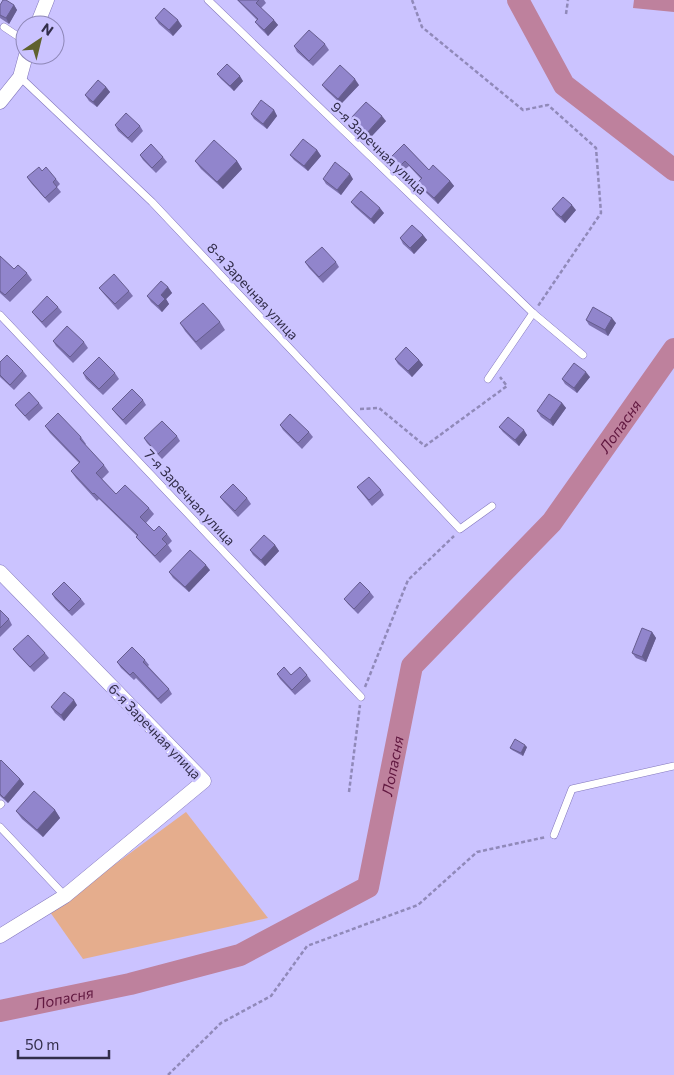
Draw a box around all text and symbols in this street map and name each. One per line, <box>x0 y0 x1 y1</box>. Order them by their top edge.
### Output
north arrow <box>15 15 65 65</box>
text: N <box>39 19 57 39</box>
street label: 9-я Заречная улица <box>328 98 430 198</box>
street label: 8-я Заречная улица <box>204 239 302 343</box>
water label: Лопасня <box>594 396 644 457</box>
street label: 7-я Заречная улица <box>141 445 239 549</box>
street label: 6-я Заречная улица <box>105 680 205 782</box>
water label: Лопасня <box>377 734 407 798</box>
water label: Лопасня <box>31 983 95 1013</box>
scale bar <box>18 1028 109 1060</box>
text: 50 m <box>25 1035 59 1053</box>

